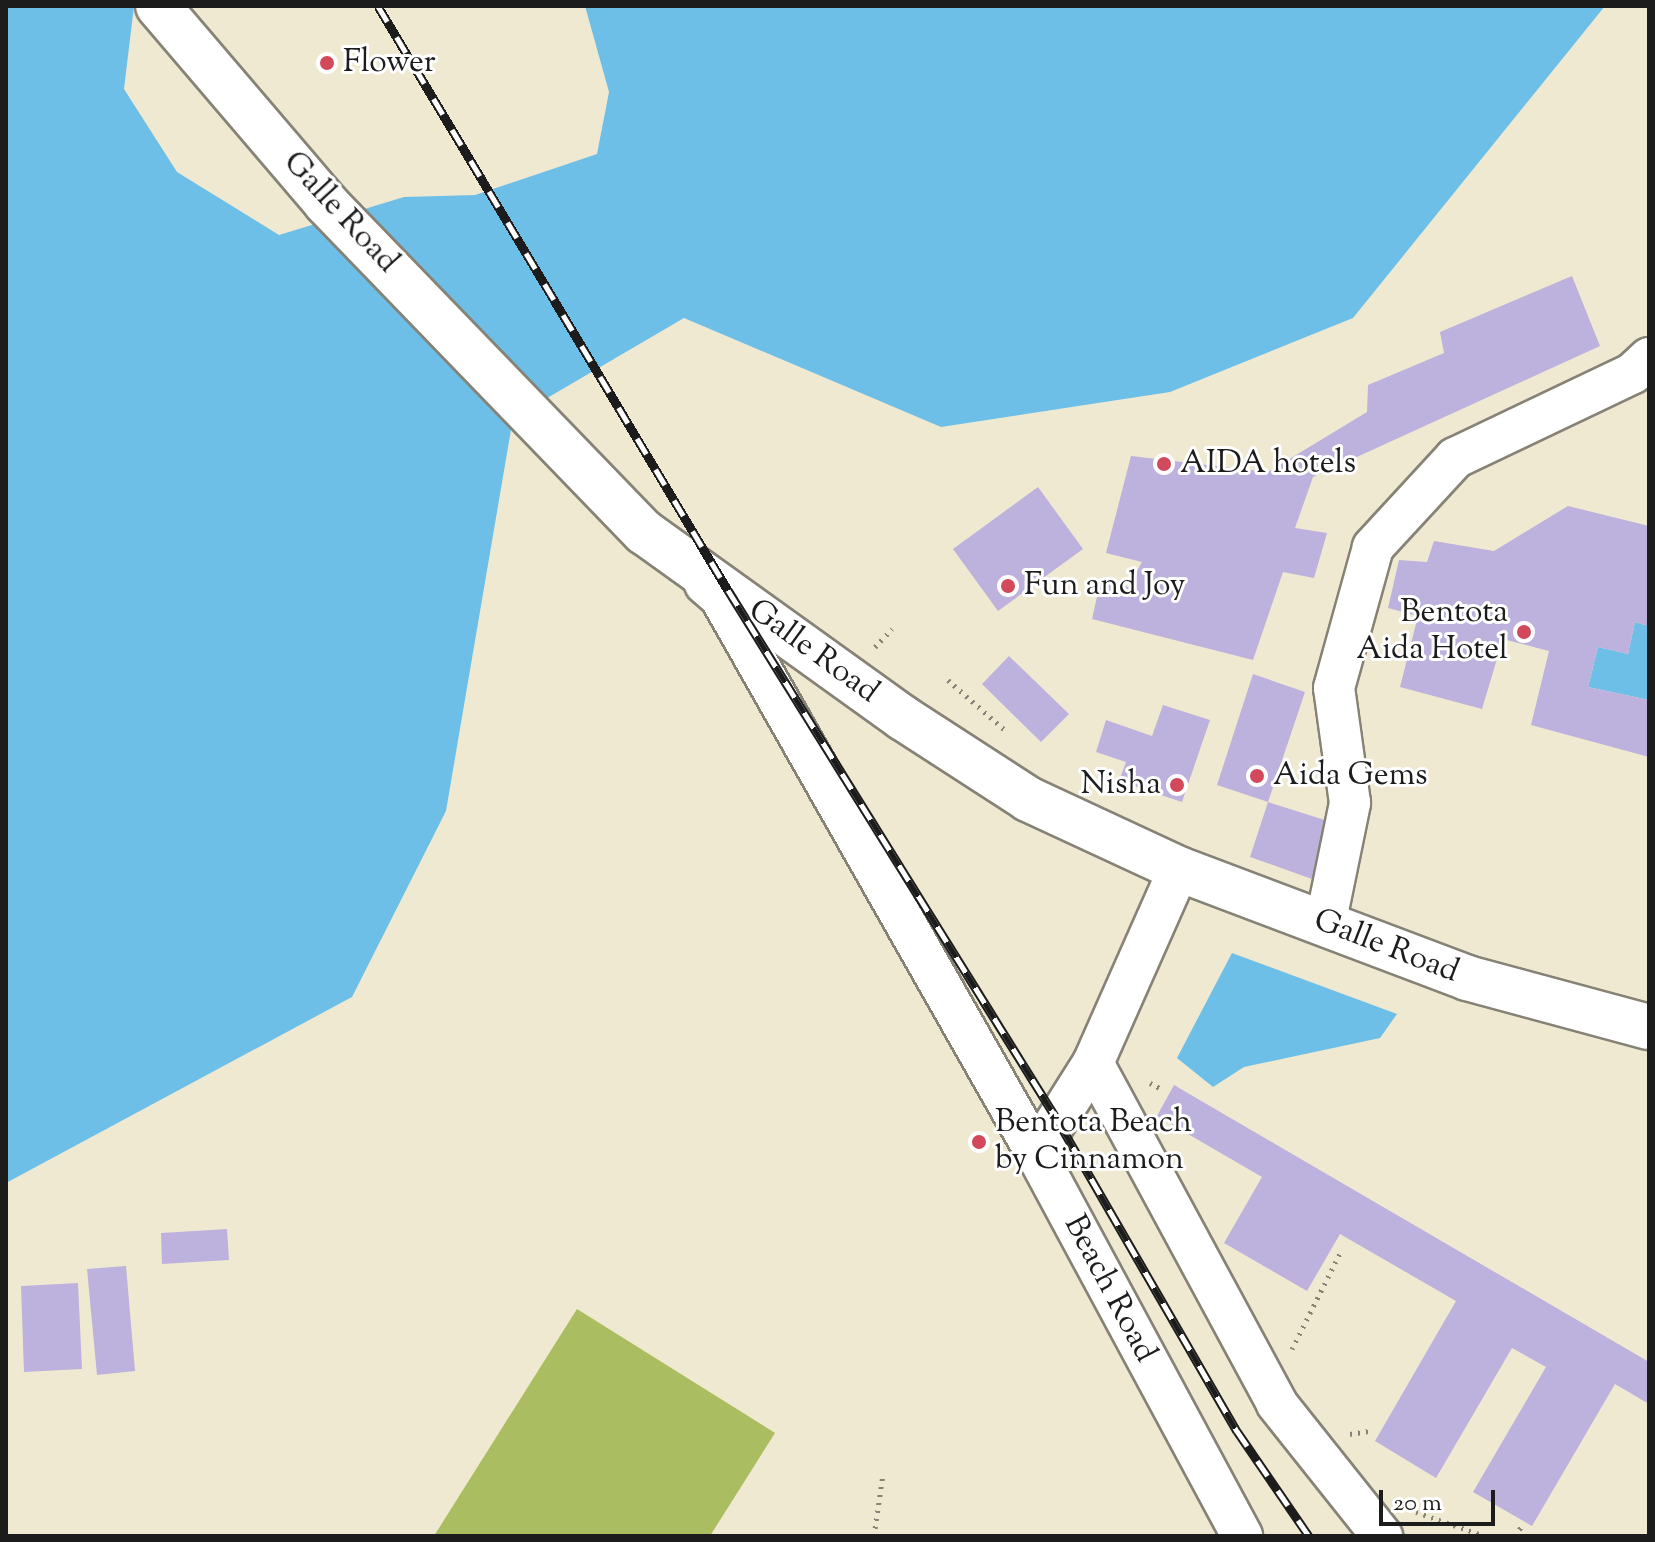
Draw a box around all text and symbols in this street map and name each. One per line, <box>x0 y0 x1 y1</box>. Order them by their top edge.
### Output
place label: Flower <box>343 44 436 82</box>
marker: Flower <box>318 54 336 72</box>
street label: Galle Road <box>274 144 406 282</box>
place label: AIDA hotels <box>1180 445 1356 483</box>
marker: AIDA hotels <box>1155 455 1173 473</box>
place label: Fun and Joy <box>1024 567 1185 605</box>
marker: Fun and Joy <box>999 577 1017 595</box>
street label: Galle Road <box>740 592 886 712</box>
place label: Bentota Aida Hotel <box>1356 595 1508 670</box>
marker: Bentota Aida Hotel <box>1515 623 1533 641</box>
place label: Aida Gems <box>1273 757 1428 795</box>
place label: Nisha <box>1080 766 1161 804</box>
marker: Aida Gems <box>1248 767 1266 785</box>
marker: Nisha <box>1168 776 1186 794</box>
street label: Galle Road <box>1308 902 1464 992</box>
place label: Bentota Beach by Cinnamon <box>995 1105 1192 1180</box>
marker: Bentota Beach by Cinnamon <box>970 1133 988 1151</box>
street label: Beach Road <box>1054 1209 1164 1369</box>
scale bar <box>1383 1474 1499 1524</box>
text: 20 m <box>1393 1487 1442 1521</box>

